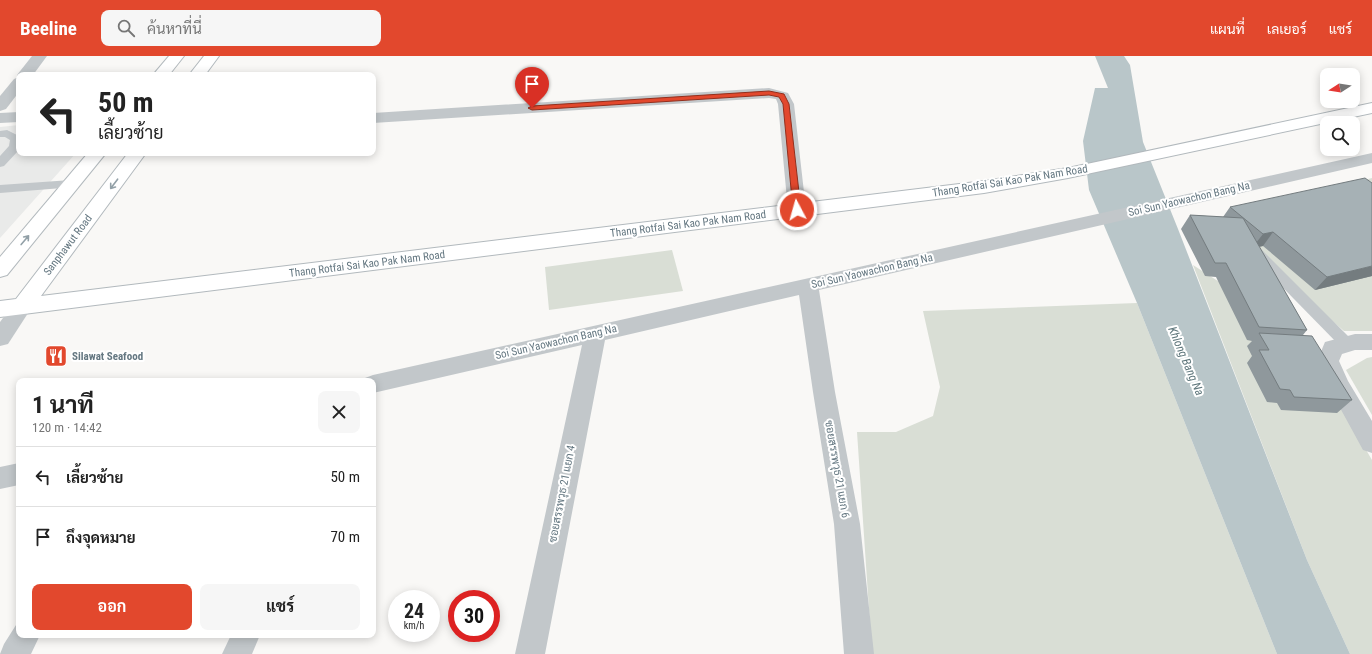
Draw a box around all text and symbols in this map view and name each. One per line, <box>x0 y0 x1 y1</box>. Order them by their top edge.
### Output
search box <box>101 10 381 46</box>
text: Beeline <box>20 17 77 40</box>
icon: search <box>115 17 137 39</box>
text: ค้นหาที่นี่ <box>147 20 202 38</box>
text: แผนที่ <box>1210 21 1245 37</box>
text: เลเยอร์ <box>1267 21 1307 37</box>
text: แชร์ <box>1329 21 1352 37</box>
pin <box>515 67 549 108</box>
north arrow <box>1320 68 1360 108</box>
map controls <box>1320 68 1360 156</box>
icon: arrive <box>521 73 543 95</box>
text: 50 m <box>98 86 154 119</box>
icon: left <box>32 88 84 140</box>
button: search <box>1320 116 1360 156</box>
text: เลี้ยวซ้าย <box>98 122 164 143</box>
street label: Thang Rotfai Sai Kao Pak Nam Road <box>931 162 1089 200</box>
one-way arrow <box>110 179 118 190</box>
street label: Soi Sun Yaowachon Bang Na <box>1127 179 1251 219</box>
position arrow <box>776 189 818 231</box>
street label: Thang Rotfai Sai Kao Pak Nam Road <box>609 208 767 240</box>
street label: Sanphawut Road <box>41 212 95 278</box>
one-way arrow <box>20 235 29 245</box>
street label: Thang Rotfai Sai Kao Pak Nam Road <box>288 248 446 280</box>
street label: Soi Sun Yaowachon Bang Na <box>810 251 934 291</box>
street label: Soi Sun Yaowachon Bang Na <box>494 322 618 362</box>
water label: Khlong Bang Na <box>1165 324 1207 398</box>
restaurant icon: Silawat Seafood <box>43 343 69 369</box>
place label: Silawat Seafood <box>72 350 143 363</box>
text: 1 นาที <box>32 391 94 419</box>
button: close <box>318 391 360 433</box>
street label: ซอยสรรพวุธ 21 แยก 6 <box>820 419 852 519</box>
text: 120 m · 14:42 <box>32 420 102 435</box>
street label: ซอยสรรพวุธ 21 แยก 4 <box>546 444 580 544</box>
icon: left <box>32 466 54 488</box>
text: 50 m <box>330 468 360 486</box>
text: เลี้ยวซ้าย <box>66 469 123 487</box>
icon: arrive <box>32 526 54 548</box>
text: 70 m <box>330 528 360 546</box>
text: ถึงจุดหมาย <box>66 529 136 547</box>
button: ออก <box>32 584 192 630</box>
button: แชร์ <box>200 584 360 630</box>
speed limit sign: 30 <box>448 590 500 642</box>
text: 24 <box>404 599 424 623</box>
text: km/h <box>404 620 424 631</box>

